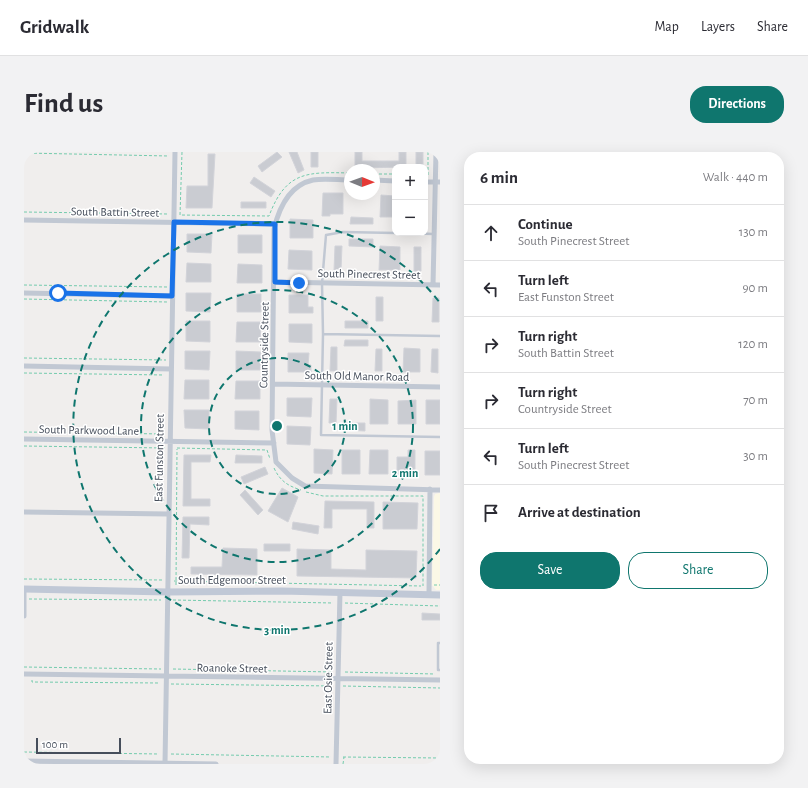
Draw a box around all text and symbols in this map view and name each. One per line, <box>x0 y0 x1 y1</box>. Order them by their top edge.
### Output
text: Gridwalk <box>20 18 89 37</box>
text: Map <box>654 20 679 34</box>
text: Layers <box>701 20 735 34</box>
text: Share <box>757 20 788 34</box>
button: Directions <box>690 86 784 123</box>
text: Find us <box>24 90 103 118</box>
north arrow <box>344 164 380 200</box>
map controls <box>392 164 428 236</box>
button: + <box>392 164 428 200</box>
text: 6 min <box>480 169 518 186</box>
text: Walk · 440 m <box>703 171 768 184</box>
button: − <box>392 200 428 236</box>
street label: South Battin Street <box>71 205 159 219</box>
text: Continue <box>518 217 573 232</box>
icon: ahead <box>480 222 502 244</box>
text: 130 m <box>739 226 768 239</box>
text: South Pinecrest Street <box>518 235 629 248</box>
street label: South Pinecrest Street <box>318 267 421 281</box>
text: Turn left <box>518 273 569 288</box>
route end <box>290 274 308 292</box>
icon: left <box>480 278 502 300</box>
text: 90 m <box>742 282 768 295</box>
route start <box>49 284 67 302</box>
text: East Funston Street <box>518 291 614 304</box>
street label: Countryside Street <box>257 302 272 388</box>
text: Turn right <box>518 329 577 344</box>
icon: right <box>480 334 502 356</box>
text: 120 m <box>738 338 768 351</box>
text: South Battin Street <box>518 347 614 360</box>
street label: South Old Manor Road <box>305 369 409 383</box>
text: Turn right <box>518 385 577 400</box>
icon: right <box>480 390 502 412</box>
text: 70 m <box>743 394 768 407</box>
text: Countryside Street <box>518 403 612 416</box>
street label: East Funston Street <box>152 413 166 502</box>
centre of rings <box>270 419 284 433</box>
text: 1 min <box>332 420 358 432</box>
street label: South Parkwood Lane <box>39 423 139 437</box>
text: Turn left <box>518 441 569 456</box>
icon: left <box>480 446 502 468</box>
text: 30 m <box>743 450 768 463</box>
text: South Pinecrest Street <box>518 459 629 472</box>
text: 2 min <box>392 467 418 479</box>
icon: arrive <box>480 502 502 524</box>
text: Arrive at destination <box>518 505 641 520</box>
button: Save <box>480 552 620 589</box>
button: Share <box>628 552 768 589</box>
street label: South Edgemoor Street <box>178 574 286 586</box>
text: 3 min <box>264 624 290 636</box>
street label: East Osie Street <box>321 642 335 714</box>
street label: Roanoke Street <box>197 661 268 675</box>
scale bar <box>36 736 121 755</box>
text: 100 m <box>42 739 68 750</box>

